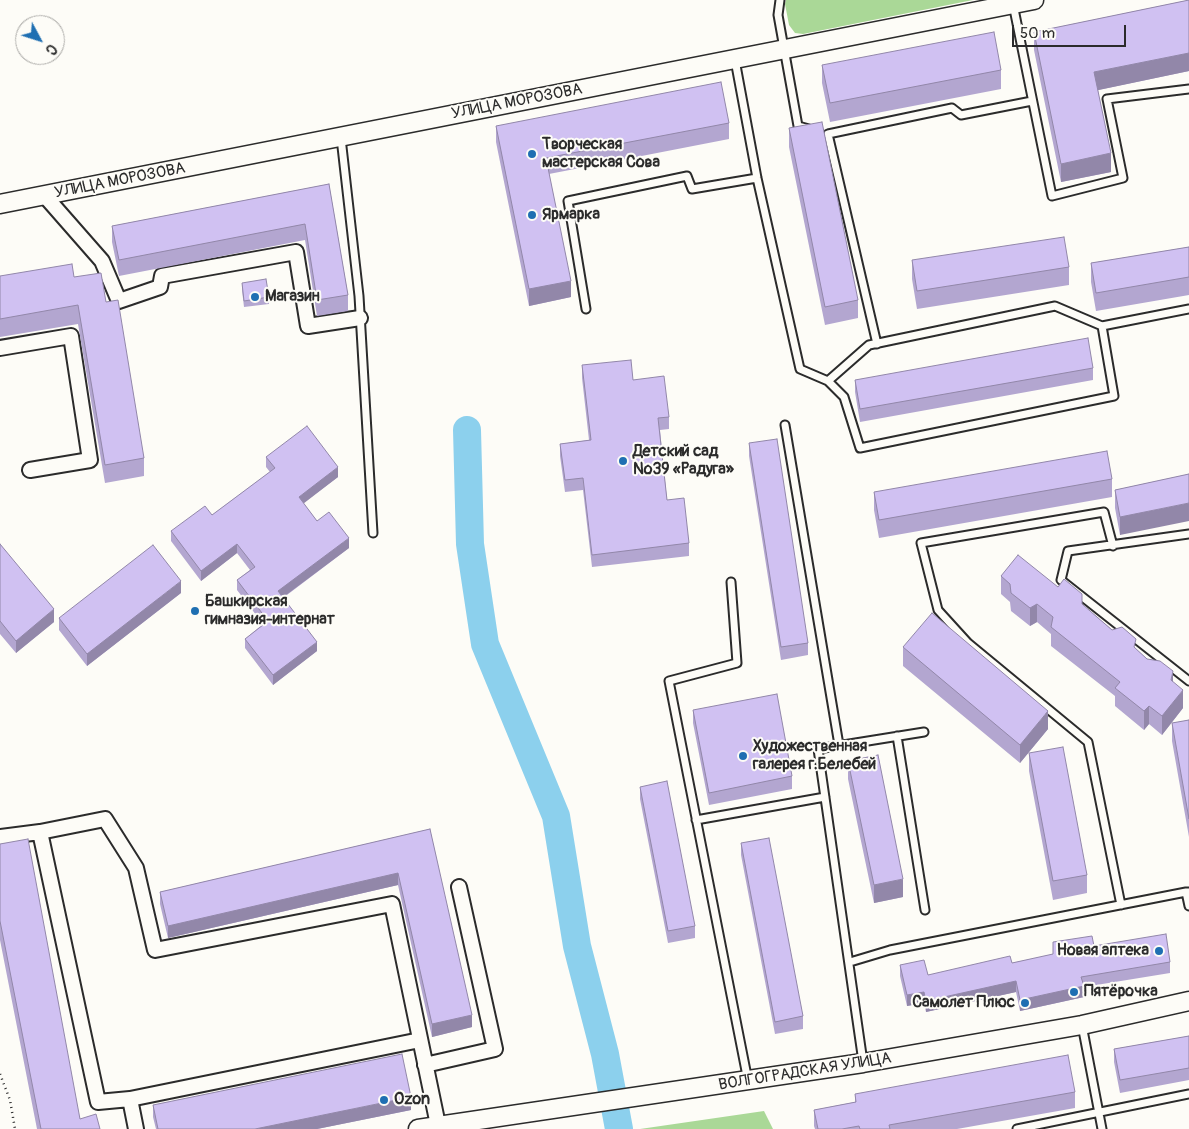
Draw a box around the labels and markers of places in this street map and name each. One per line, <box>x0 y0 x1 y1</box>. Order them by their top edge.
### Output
place label: Творческая мастерская Сова <box>542 135 660 173</box>
marker: Творческая мастерская Сова <box>526 148 538 160</box>
place label: Ярмарка <box>542 205 600 225</box>
marker: Ярмарка <box>526 209 538 221</box>
place label: Магазин <box>265 287 320 307</box>
marker: Магазин <box>249 291 261 303</box>
place label: Детский сад №39 «Радуга» <box>633 442 734 480</box>
marker: Детский сад №39 «Радуга» <box>617 455 629 467</box>
place label: Башкирская гимназия-интернат <box>205 592 335 630</box>
marker: Башкирская гимназия-интернат <box>189 605 201 617</box>
place label: Художественная галерея г.Белебей <box>753 737 876 775</box>
marker: Художественная галерея г.Белебей <box>737 750 749 762</box>
place label: Новая аптека <box>1057 941 1149 961</box>
marker: Новая аптека <box>1153 945 1165 957</box>
place label: Пятёрочка <box>1084 982 1158 1002</box>
marker: Пятёрочка <box>1068 986 1080 998</box>
place label: Самолет Плюс <box>912 993 1015 1013</box>
marker: Самолет Плюс <box>1019 997 1031 1009</box>
place label: Ozon <box>394 1090 430 1110</box>
marker: Ozon <box>378 1094 390 1106</box>

